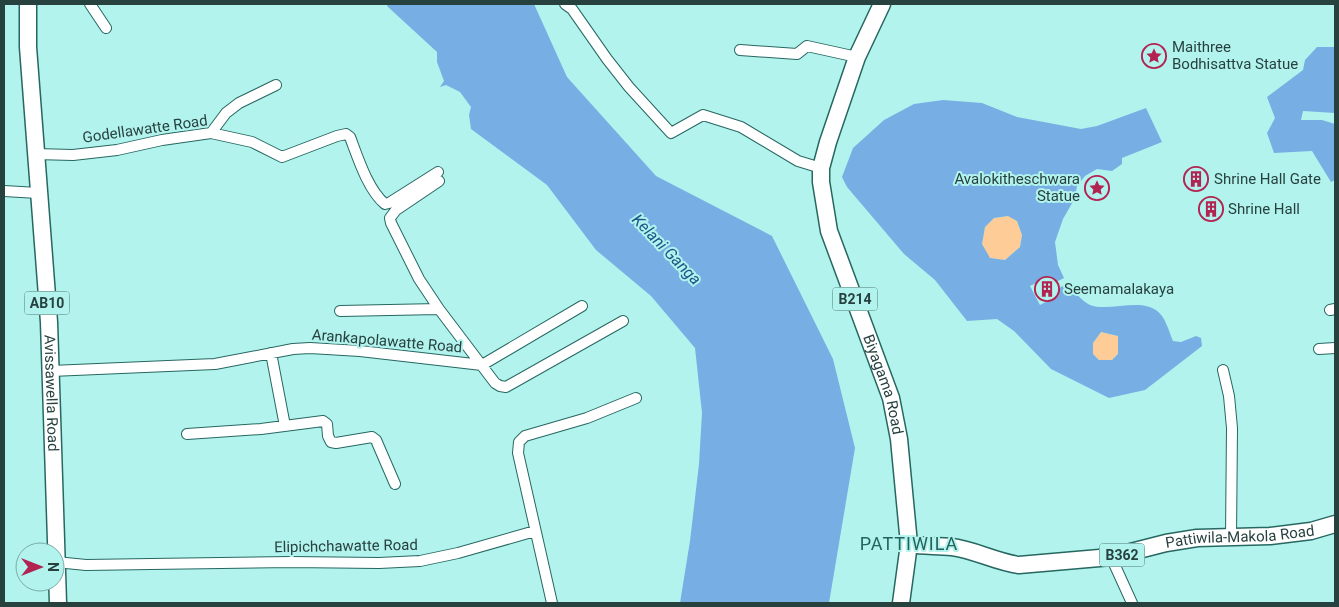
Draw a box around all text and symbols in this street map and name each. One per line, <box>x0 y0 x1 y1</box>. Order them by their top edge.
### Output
place label: Maithree Bodhisattva Statue <box>1172 38 1298 73</box>
place icon: Maithree Bodhisattva Statue <box>1141 43 1167 69</box>
street label: Godellawatte Road <box>81 111 209 147</box>
building icon: Shrine Hall Gate <box>1183 166 1209 192</box>
place label: Avalokitheschwara Statue <box>954 170 1080 205</box>
place label: Shrine Hall Gate <box>1214 170 1321 188</box>
place icon: Avalokitheschwara Statue <box>1084 175 1110 201</box>
building icon: Shrine Hall <box>1198 196 1224 222</box>
place label: Shrine Hall <box>1228 200 1300 218</box>
water label: Kelani Ganga <box>628 210 705 289</box>
building icon: Seemamalakaya <box>1034 276 1060 302</box>
place label: Seemamalakaya <box>1064 280 1174 298</box>
road number: B214 <box>832 288 878 310</box>
road number: AB10 <box>24 292 70 314</box>
street label: Arankapolawatte Road <box>311 325 463 357</box>
street label: Biyagama Road <box>859 332 907 436</box>
street label: Avissawella Road <box>40 334 62 452</box>
street label: Pattiwila-Makola Road <box>1164 522 1315 552</box>
district label: PATTIWILA <box>860 533 958 554</box>
street label: Elipichchawatte Road <box>274 536 418 556</box>
north arrow <box>15 542 65 592</box>
road number: B362 <box>1100 544 1144 566</box>
text: N <box>45 562 61 572</box>

